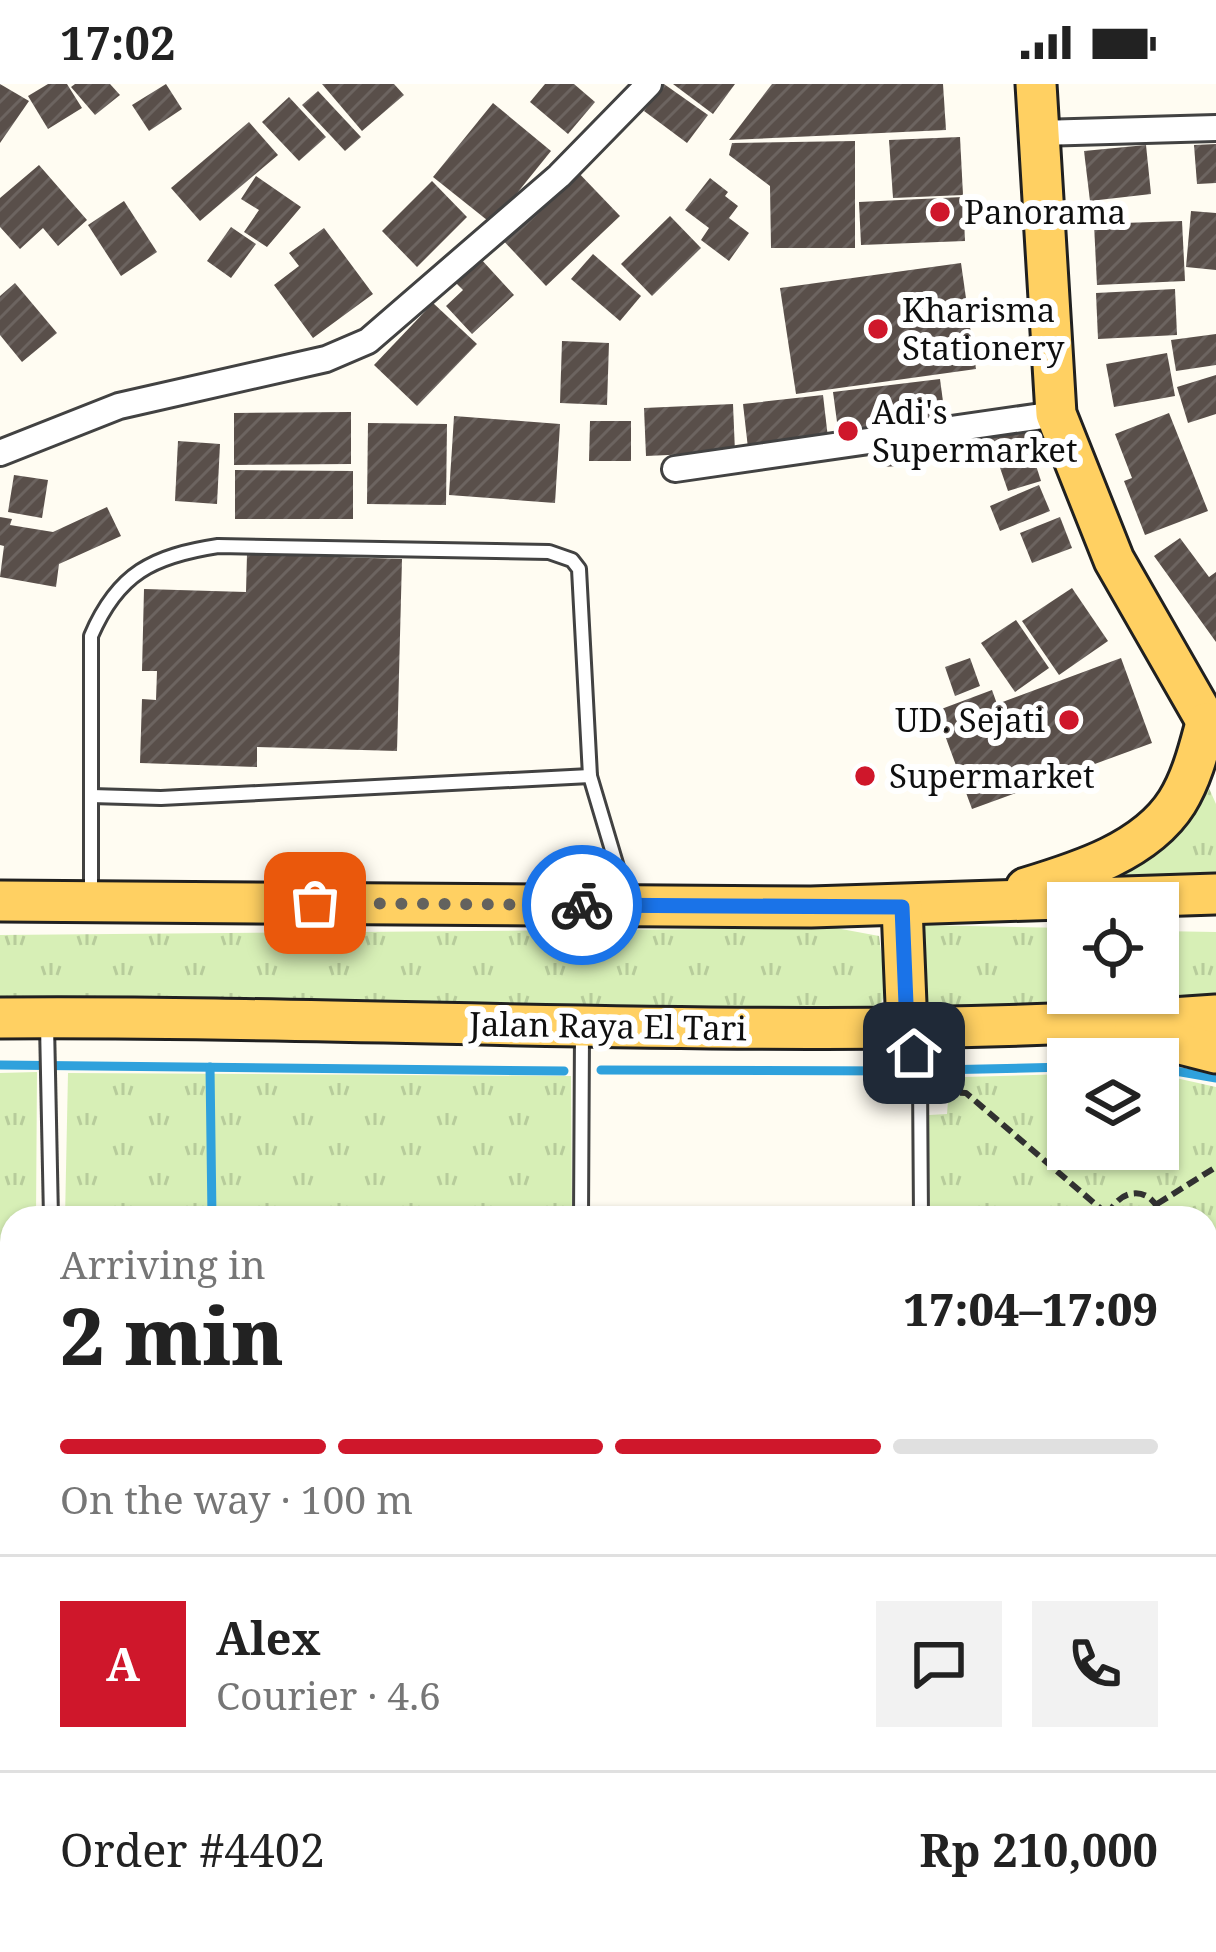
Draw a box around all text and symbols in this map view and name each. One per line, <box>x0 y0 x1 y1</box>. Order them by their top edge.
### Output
text: 17:02 <box>60 12 175 73</box>
place label: Panorama <box>964 189 1126 234</box>
marker: Panorama <box>927 199 953 225</box>
place label: Kharisma Stationery <box>902 287 1065 370</box>
marker: Kharisma Stationery <box>865 316 891 342</box>
place label: Adi's Supermarket <box>872 389 1078 472</box>
marker: Adi's Supermarket <box>835 418 861 444</box>
place label: UD. Sejati <box>895 697 1045 742</box>
marker: UD. Sejati <box>1056 707 1082 733</box>
place label: Supermarket <box>889 753 1095 798</box>
marker: Supermarket <box>852 763 878 789</box>
courier <box>522 845 642 965</box>
pin <box>264 852 366 954</box>
icon: bag <box>282 870 348 936</box>
icon: bike <box>549 872 615 938</box>
map controls <box>1047 882 1179 1170</box>
button: locate <box>1047 882 1179 1014</box>
street label: Jalan Raya El Tari <box>468 1001 748 1050</box>
pin <box>863 1002 965 1104</box>
icon: home <box>881 1020 947 1086</box>
button: layers <box>1047 1038 1179 1170</box>
text: Arriving in <box>60 1237 266 1290</box>
text: 17:04–17:09 <box>903 1278 1158 1339</box>
text: 2 min <box>60 1282 284 1388</box>
text: On the way · 100 m <box>60 1472 413 1525</box>
button: chat <box>876 1601 1002 1727</box>
button: phone <box>1032 1601 1158 1727</box>
text: Alex <box>216 1607 321 1668</box>
text: A <box>106 1633 140 1694</box>
text: Courier · 4.6 <box>216 1668 441 1721</box>
text: Order #4402 <box>60 1819 325 1880</box>
text: Rp 210,000 <box>919 1819 1158 1880</box>

